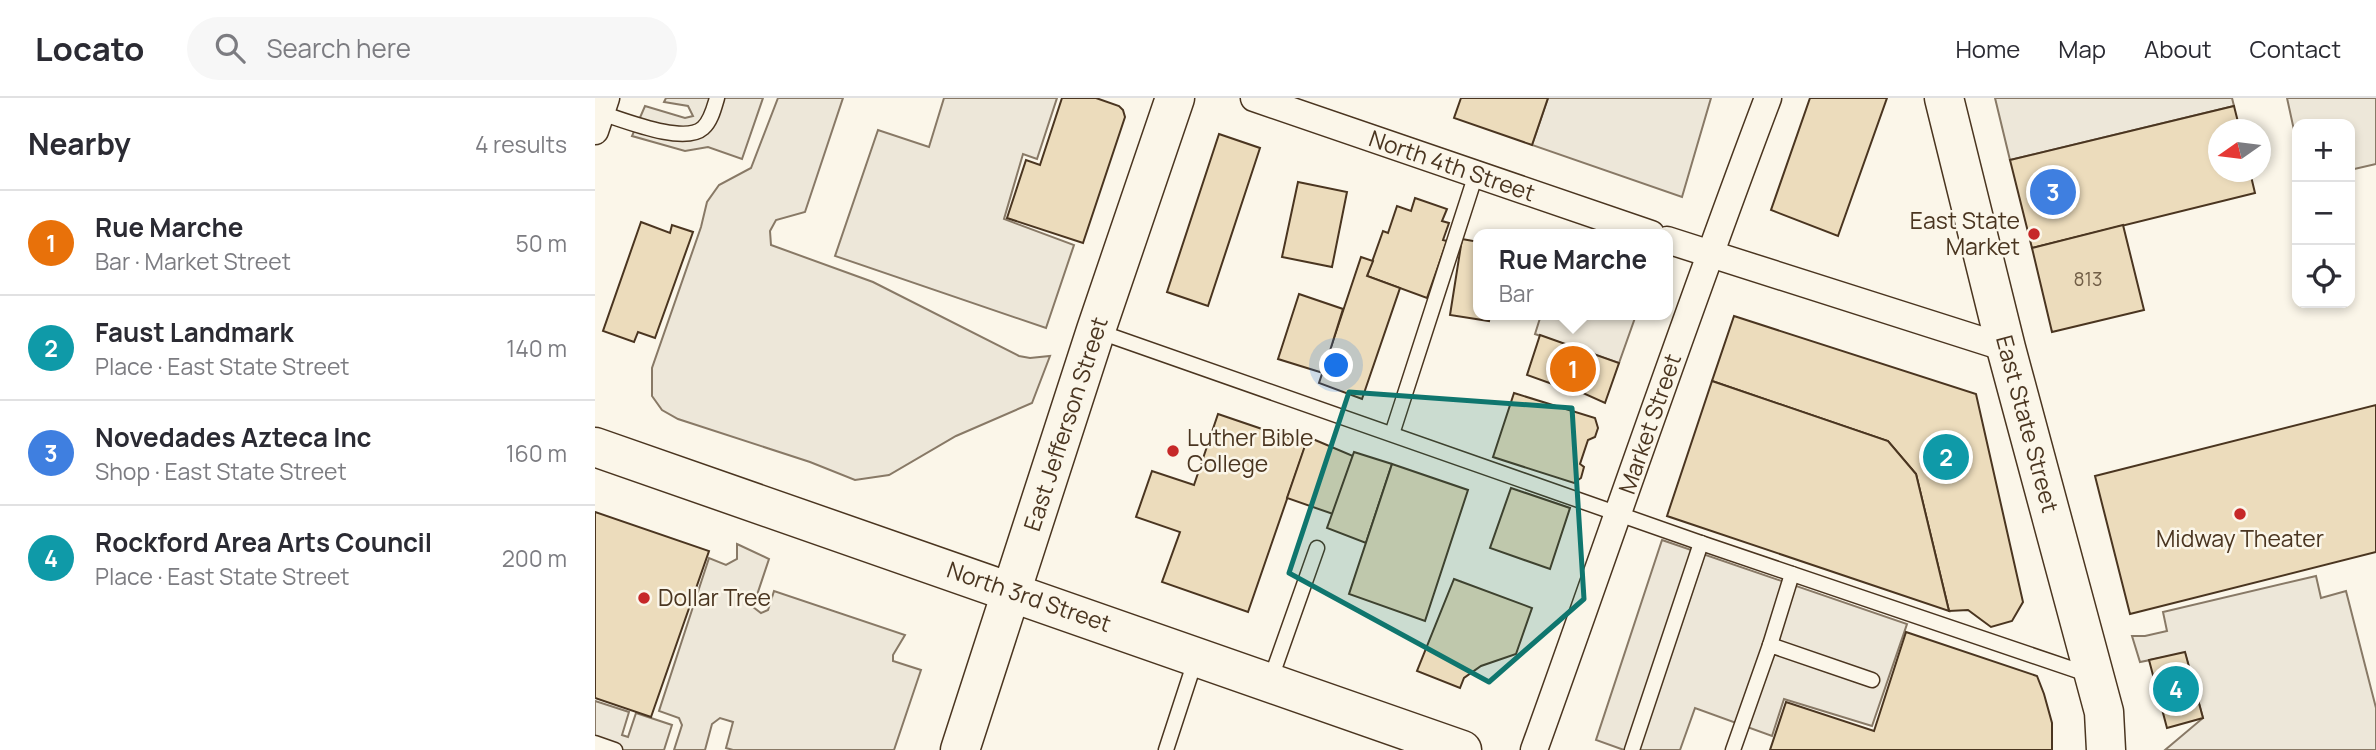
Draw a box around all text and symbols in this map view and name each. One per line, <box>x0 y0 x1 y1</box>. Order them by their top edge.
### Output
search box <box>187 17 677 80</box>
text: Locato <box>35 26 145 71</box>
icon: search <box>211 29 249 67</box>
text: Search here <box>267 30 411 66</box>
text: Home <box>1955 32 2020 65</box>
text: Map <box>2058 32 2106 65</box>
text: About <box>2144 32 2212 65</box>
text: Contact <box>2250 32 2341 65</box>
north arrow <box>2208 119 2271 182</box>
map controls <box>2292 119 2355 308</box>
button: + <box>2292 119 2355 182</box>
street label: North 4th Street <box>1365 122 1540 208</box>
text: Nearby <box>28 123 131 164</box>
text: 4 results <box>475 128 567 160</box>
pin: 3 <box>2030 166 2076 218</box>
button: − <box>2292 182 2355 245</box>
place label: East State Market <box>1910 204 2020 262</box>
text: Rue Marche <box>95 209 243 245</box>
marker: East State Market <box>2026 226 2042 242</box>
text: 1 <box>46 227 56 259</box>
text: 50 m <box>516 227 567 259</box>
popup <box>1473 229 1673 320</box>
text: Rue Marche <box>1499 241 1647 277</box>
text: Bar · Market Street <box>95 245 291 277</box>
button: locate <box>2292 245 2355 308</box>
house number: 813 <box>2074 266 2102 292</box>
text: Bar <box>1499 277 1534 309</box>
street label: East Jefferson Street <box>1015 313 1115 535</box>
text: Faust Landmark <box>95 314 294 350</box>
text: 2 <box>44 332 58 364</box>
text: 140 m <box>506 332 567 364</box>
street label: East State Street <box>1989 332 2067 516</box>
pin: 1 <box>1550 343 1596 395</box>
your location <box>1319 348 1353 382</box>
street label: Market Street <box>1610 349 1688 498</box>
text: Place · East State Street <box>95 350 350 382</box>
text: Novedades Azteca Inc <box>95 419 371 455</box>
place label: Luther Bible College <box>1187 421 1314 479</box>
pin: 2 <box>1923 431 1969 483</box>
text: 3 <box>44 437 58 469</box>
text: 160 m <box>506 437 567 469</box>
marker: Luther Bible College <box>1165 443 1181 459</box>
text: Shop · East State Street <box>95 455 347 487</box>
marker: Midway Theater <box>2232 506 2248 522</box>
place label: Midway Theater <box>2156 522 2324 554</box>
text: Rockford Area Arts Council <box>95 524 432 560</box>
text: 4 <box>44 542 58 574</box>
text: 200 m <box>502 542 567 574</box>
street label: North 3rd Street <box>943 553 1116 639</box>
text: Place · East State Street <box>95 560 350 592</box>
place label: Dollar Tree <box>658 581 771 613</box>
marker: Dollar Tree <box>636 590 652 606</box>
pin: 4 <box>2153 663 2199 715</box>

